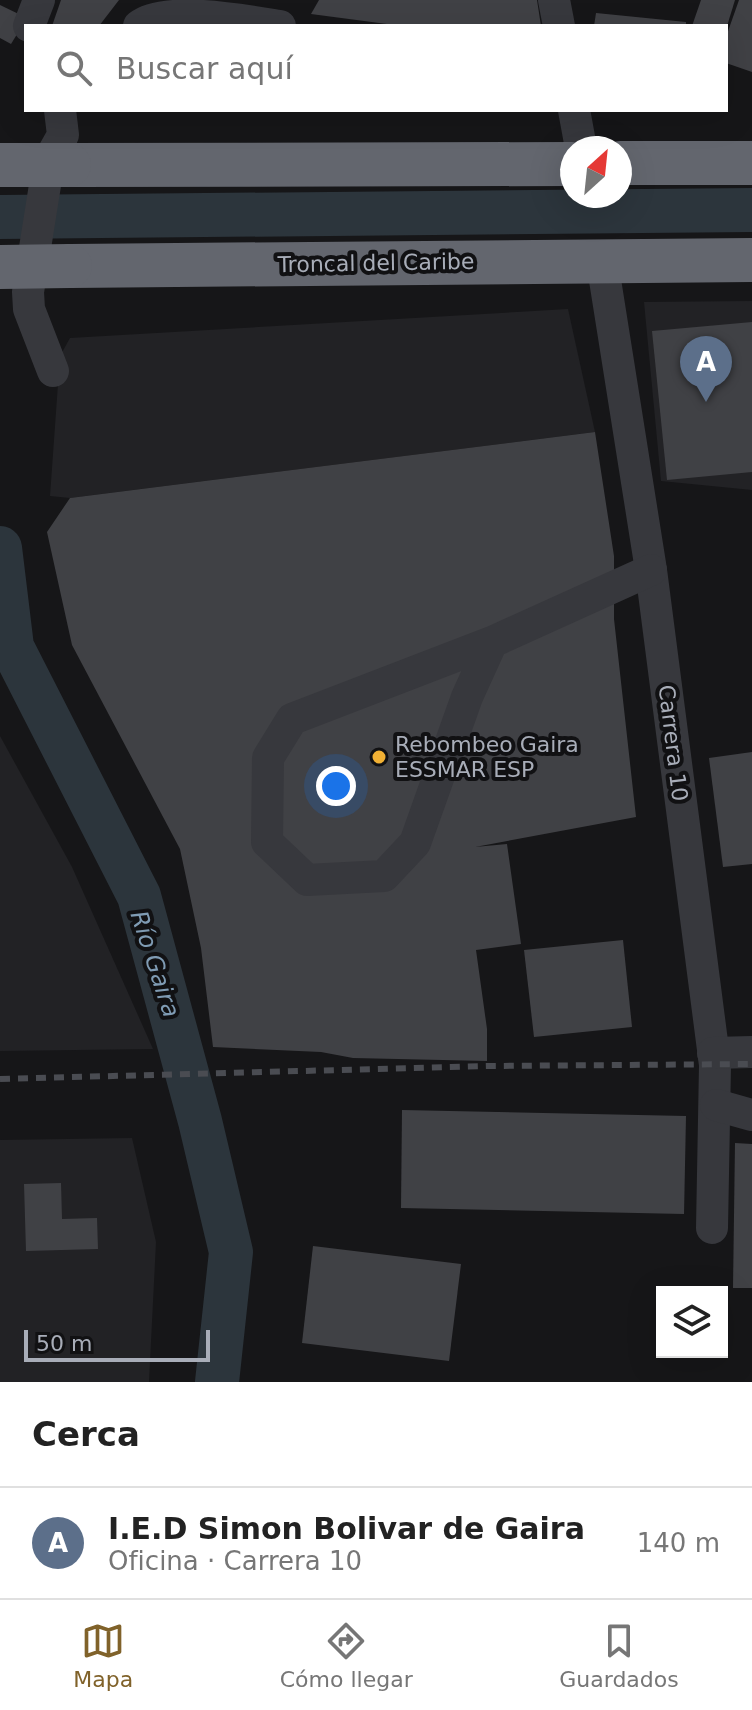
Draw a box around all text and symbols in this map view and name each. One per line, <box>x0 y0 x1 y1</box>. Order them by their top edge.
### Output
search box <box>24 24 728 112</box>
icon: search <box>52 46 96 90</box>
text: Buscar aquí <box>116 51 293 86</box>
north arrow <box>560 136 632 208</box>
street label: Troncal del Caribe <box>276 249 475 277</box>
pin: A <box>680 336 732 402</box>
street label: Carrera 10 <box>653 683 693 803</box>
place label: Rebombeo Gaira ESSMAR ESP <box>395 732 579 782</box>
marker: Rebombeo Gaira ESSMAR ESP <box>370 748 388 766</box>
your location <box>316 766 356 806</box>
water label: Río Gaira <box>125 907 185 1021</box>
map controls <box>656 1286 728 1358</box>
button: layers <box>656 1286 728 1358</box>
scale bar <box>24 1326 210 1362</box>
text: 50 m <box>36 1331 92 1356</box>
text: Cerca <box>32 1414 140 1454</box>
text: I.E.D Simon Bolivar de Gaira <box>108 1511 585 1546</box>
text: A <box>48 1528 68 1558</box>
text: 140 m <box>637 1528 720 1558</box>
text: Oficina · Carrera 10 <box>108 1546 362 1576</box>
tab: Mapa <box>73 1619 133 1692</box>
tab: Cómo llegar <box>280 1619 413 1692</box>
tab: Guardados <box>559 1619 679 1692</box>

